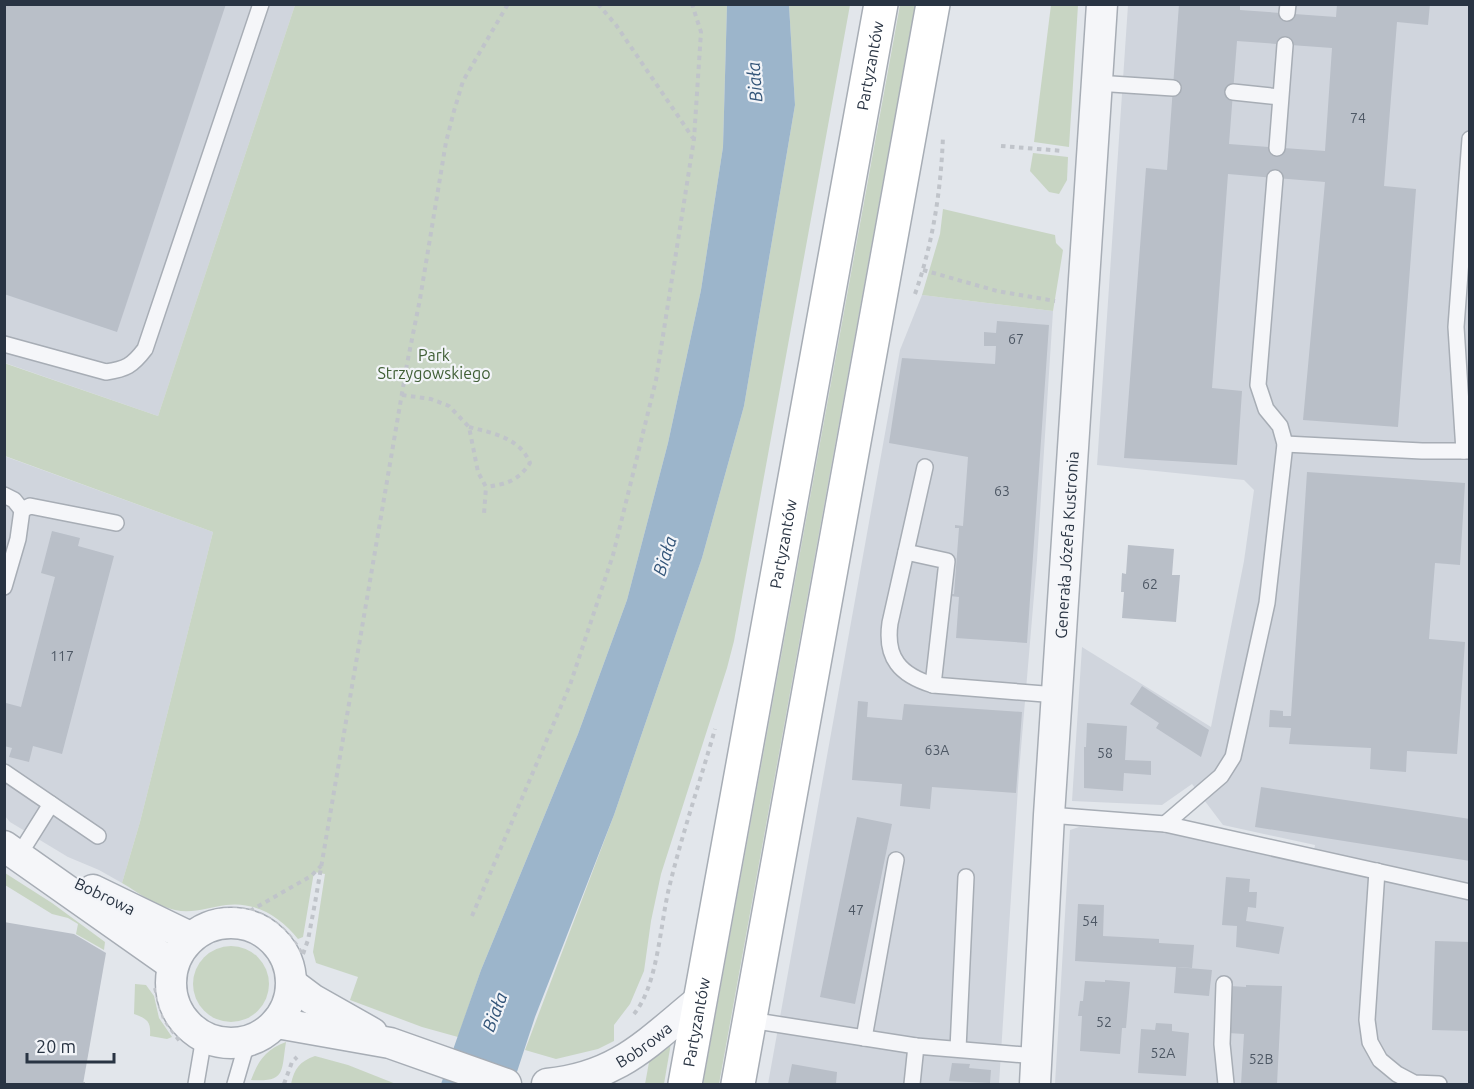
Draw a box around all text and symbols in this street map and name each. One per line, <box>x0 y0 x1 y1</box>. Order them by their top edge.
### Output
street label: Partyzantów <box>853 19 887 112</box>
water label: Biała <box>743 61 765 103</box>
house number: 74 <box>1350 110 1366 126</box>
house number: 67 <box>1008 331 1024 347</box>
park label: Park Strzygowskiego <box>377 346 491 382</box>
street label: Generała Józefa Kustronia <box>1052 451 1082 639</box>
house number: 63 <box>994 483 1010 499</box>
street label: Partyzantów <box>766 497 800 590</box>
water label: Biała <box>648 533 680 578</box>
house number: 62 <box>1142 576 1158 592</box>
house number: 117 <box>50 648 74 664</box>
house number: 63A <box>925 742 949 758</box>
house number: 58 <box>1097 745 1113 761</box>
street label: Bobrowa <box>72 874 138 918</box>
house number: 47 <box>848 902 864 918</box>
house number: 54 <box>1082 913 1098 929</box>
street label: Partyzantów <box>679 975 713 1068</box>
water label: Biała <box>478 989 511 1034</box>
house number: 52 <box>1096 1014 1112 1030</box>
street label: Bobrowa <box>613 1019 675 1071</box>
scale bar <box>27 1026 114 1064</box>
text: 20 m <box>36 1036 76 1056</box>
house number: 52A <box>1151 1045 1175 1061</box>
house number: 52B <box>1249 1051 1273 1067</box>

